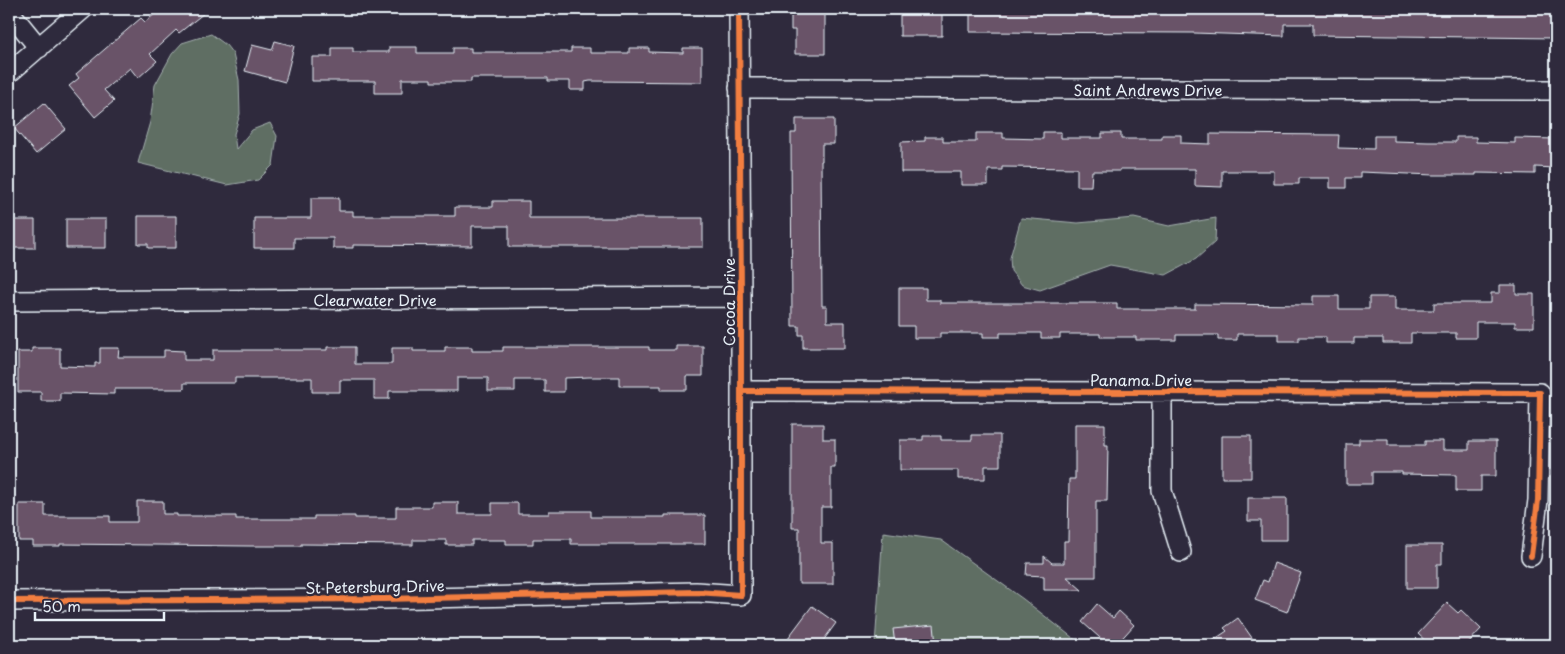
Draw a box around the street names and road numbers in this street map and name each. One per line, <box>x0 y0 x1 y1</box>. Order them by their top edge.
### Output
street label: Saint Andrews Drive <box>1074 78 1222 101</box>
street label: Cocoa Drive <box>717 258 740 346</box>
street label: Clearwater Drive <box>313 288 437 311</box>
street label: Panama Drive <box>1090 368 1192 391</box>
street label: St Petersburg Drive <box>305 573 445 599</box>

